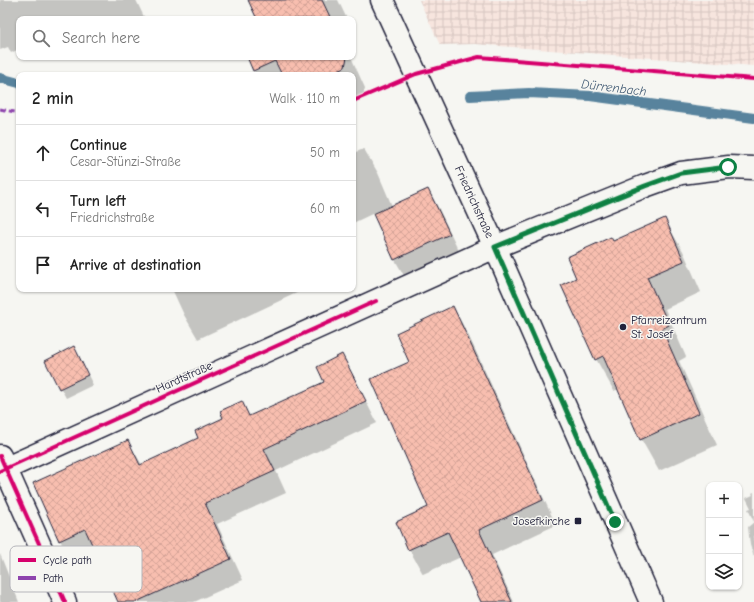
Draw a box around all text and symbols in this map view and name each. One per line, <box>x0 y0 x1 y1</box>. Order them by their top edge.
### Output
search box <box>16 16 356 60</box>
icon: search <box>30 27 52 49</box>
text: Search here <box>62 29 140 47</box>
water label: Dürrenbach <box>580 76 647 99</box>
text: 2 min <box>32 89 73 108</box>
text: Walk · 110 m <box>269 91 340 106</box>
text: Continue <box>70 136 127 154</box>
icon: ahead <box>32 142 54 164</box>
text: 50 m <box>310 145 340 160</box>
text: Cesar-Stünzi-Straße <box>70 154 181 169</box>
route start <box>719 158 737 176</box>
street label: Friedrichstraße <box>452 163 497 240</box>
text: Turn left <box>70 192 126 210</box>
icon: left <box>32 198 54 220</box>
text: 60 m <box>310 201 340 216</box>
text: Friedrichstraße <box>70 210 154 225</box>
icon: arrive <box>32 254 54 276</box>
text: Arrive at destination <box>70 256 201 274</box>
place label: Pfarreizentrum St. Josef <box>631 313 707 341</box>
marker: Pfarreizentrum St. Josef <box>618 322 628 332</box>
street label: Hardtstraße <box>153 358 215 396</box>
map controls <box>706 482 742 590</box>
button: + <box>706 482 742 518</box>
route end <box>606 513 624 531</box>
place label: Josefkirche <box>513 514 570 528</box>
marker: Josefkirche <box>573 516 583 526</box>
button: − <box>706 518 742 554</box>
legend <box>10 546 142 592</box>
text: Cycle path <box>43 554 92 567</box>
button: layers <box>706 554 742 590</box>
text: Path <box>43 572 64 585</box>

